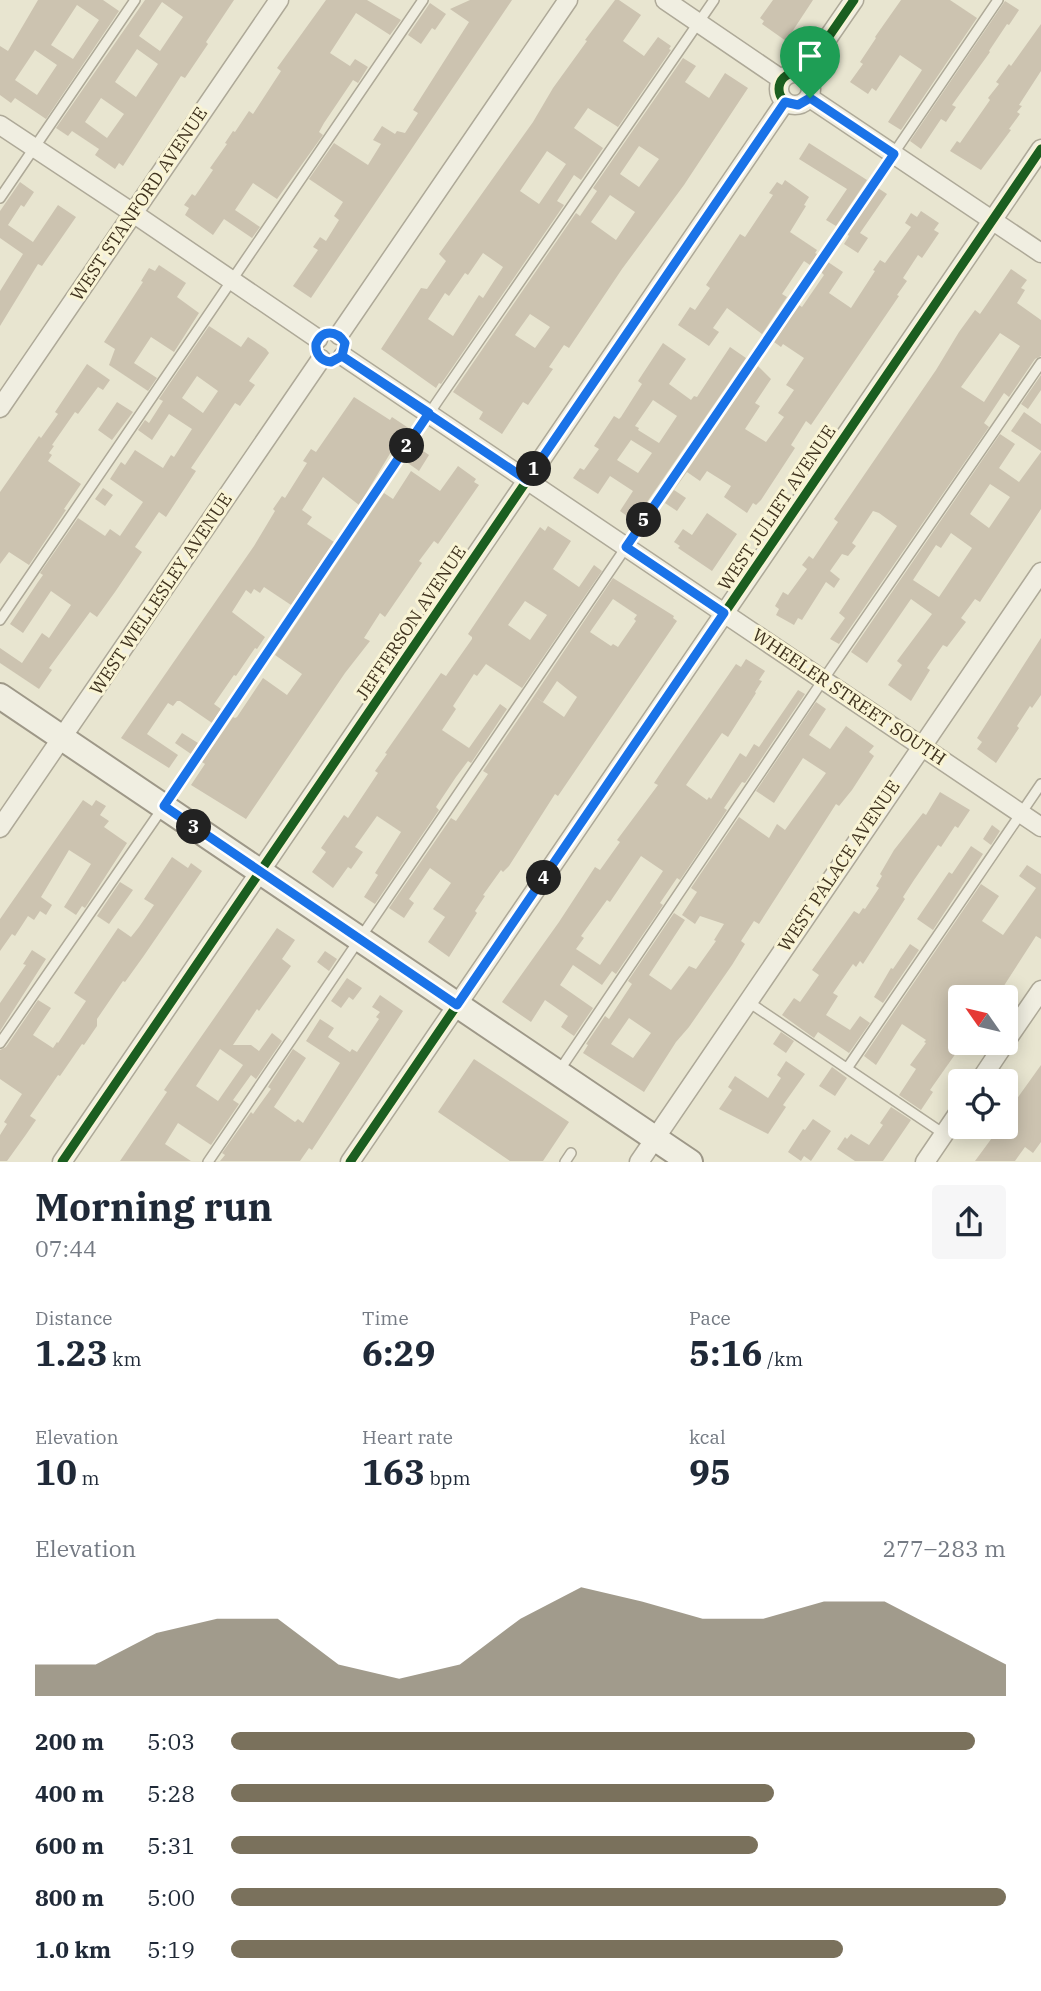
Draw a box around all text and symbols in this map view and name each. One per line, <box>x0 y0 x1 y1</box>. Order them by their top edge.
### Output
pin <box>780 26 840 98</box>
icon: arrive <box>791 37 829 75</box>
street label: WEST STANFORD AVENUE <box>65 102 212 305</box>
street label: WEST JULIET AVENUE <box>713 421 841 595</box>
pin: 2 <box>390 428 424 464</box>
text: 2 <box>401 433 412 457</box>
pin: 1 <box>516 452 552 486</box>
text: 1 <box>528 456 539 480</box>
street label: WEST WELLESLEY AVENUE <box>84 488 237 699</box>
pin: 5 <box>626 503 662 538</box>
text: 5 <box>638 507 649 531</box>
street label: JEFFERSON AVENUE <box>350 541 471 704</box>
street label: WHEELER STREET SOUTH <box>748 623 951 770</box>
street label: WEST PALACE AVENUE <box>773 776 905 956</box>
pin: 3 <box>176 810 212 844</box>
text: 3 <box>188 814 199 838</box>
pin: 4 <box>526 860 562 896</box>
text: 4 <box>538 865 549 889</box>
north arrow <box>948 985 1018 1055</box>
map controls <box>948 985 1018 1139</box>
button: locate <box>948 1069 1018 1139</box>
text: Morning run <box>35 1182 273 1231</box>
button: share <box>932 1185 1006 1259</box>
text: 07:44 <box>35 1233 97 1263</box>
text: Distance <box>35 1306 113 1330</box>
text: Time <box>362 1306 409 1330</box>
text: Pace <box>689 1306 731 1330</box>
text: 1.23 <box>35 1330 108 1376</box>
text: 6:29 <box>362 1330 436 1376</box>
text: 5:16 <box>689 1330 763 1376</box>
text: km <box>108 1347 142 1371</box>
text: /km <box>763 1347 803 1371</box>
text: Elevation <box>35 1425 119 1449</box>
text: Heart rate <box>362 1425 453 1449</box>
text: kcal <box>689 1425 726 1449</box>
text: 10 <box>35 1449 77 1495</box>
text: 163 <box>362 1449 425 1495</box>
text: 95 <box>689 1449 731 1495</box>
text: m <box>77 1466 100 1490</box>
text: bpm <box>425 1466 471 1490</box>
text: Elevation <box>35 1533 136 1563</box>
text: 277–283 m <box>882 1533 1006 1563</box>
text: 200 m <box>35 1726 104 1756</box>
text: 5:03 <box>147 1726 195 1756</box>
text: 400 m <box>35 1778 104 1808</box>
text: 5:28 <box>147 1778 195 1808</box>
text: 600 m <box>35 1830 104 1860</box>
text: 5:31 <box>147 1830 195 1860</box>
text: 800 m <box>35 1882 104 1912</box>
text: 5:00 <box>147 1882 195 1912</box>
text: 1.0 km <box>35 1934 111 1964</box>
text: 5:19 <box>147 1934 195 1964</box>

